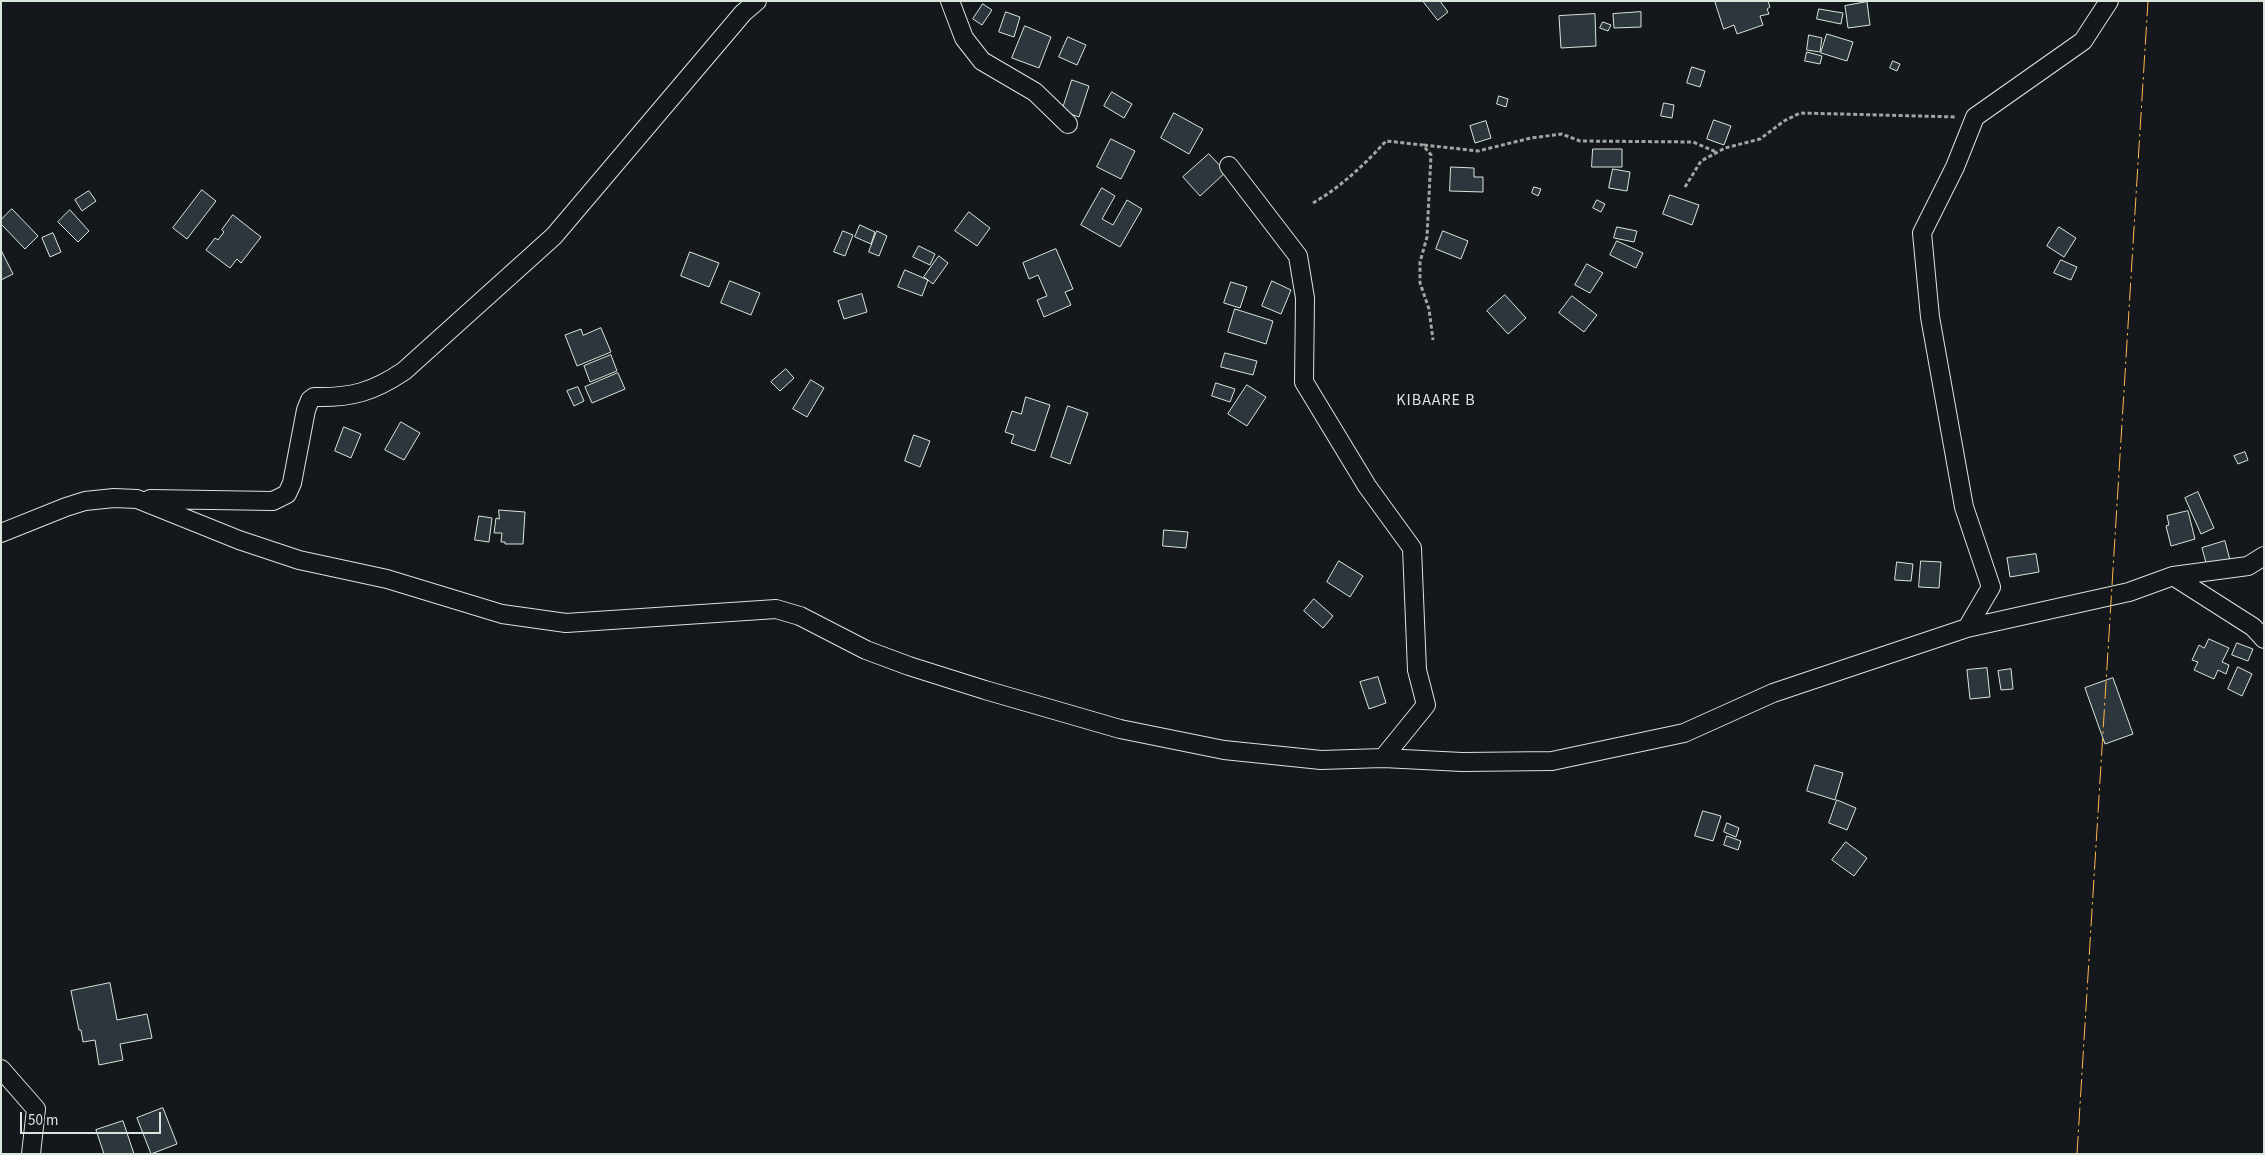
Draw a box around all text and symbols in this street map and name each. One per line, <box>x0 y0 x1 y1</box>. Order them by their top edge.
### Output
district label: KIBAARE B <box>1395 391 1477 411</box>
scale bar <box>22 1102 164 1134</box>
text: 50 m <box>28 1110 58 1131</box>

